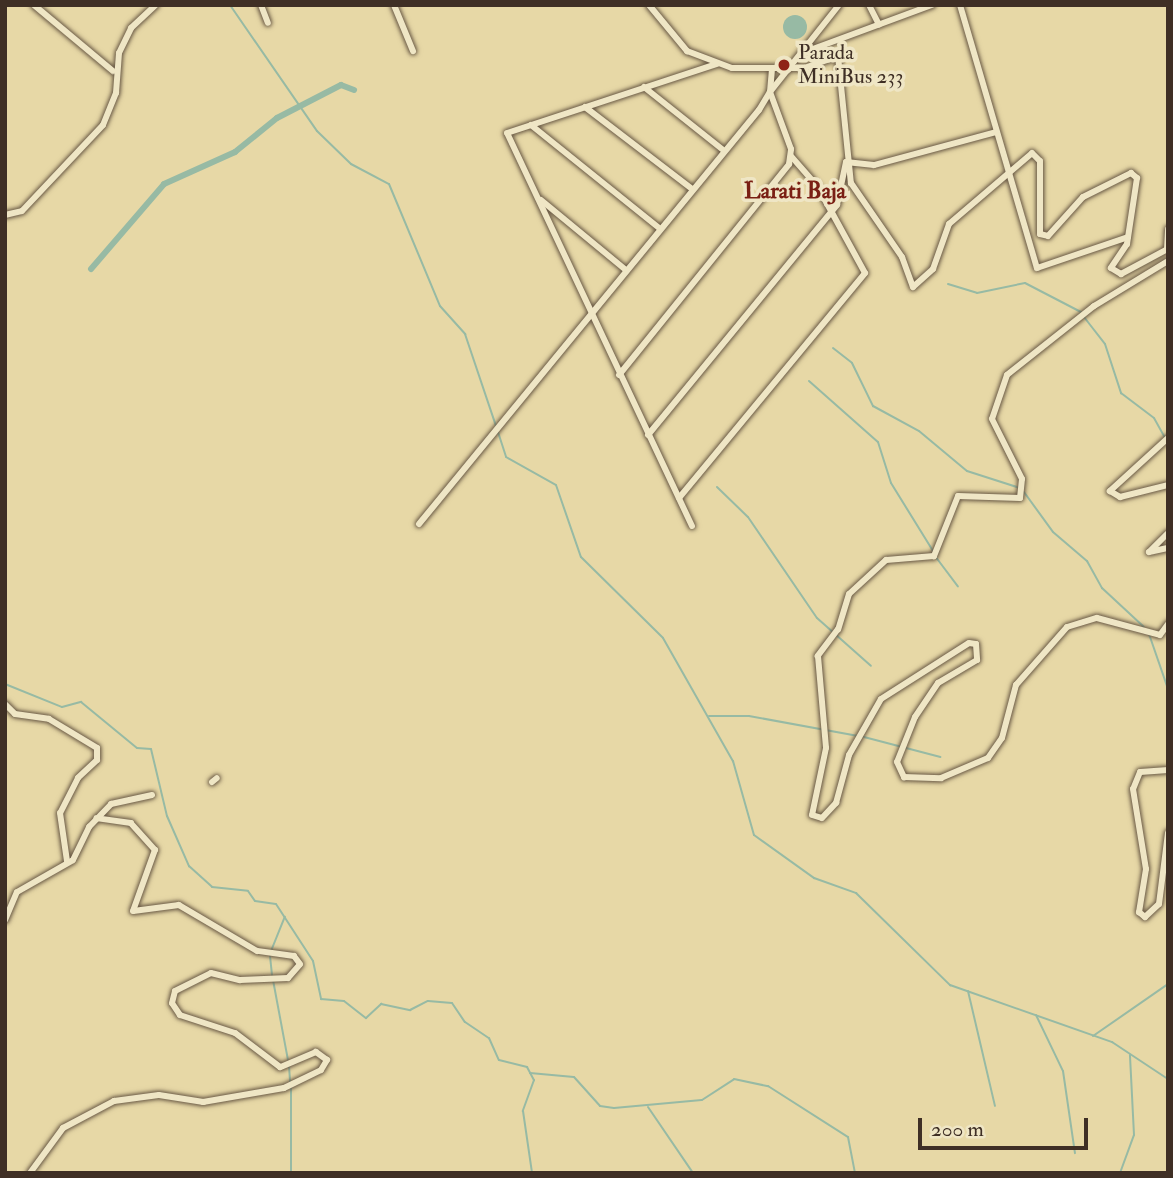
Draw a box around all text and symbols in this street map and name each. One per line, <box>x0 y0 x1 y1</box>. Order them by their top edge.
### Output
place label: Parada MiniBus 233 <box>798 40 903 90</box>
marker: Parada MiniBus 233 <box>776 57 792 73</box>
district label: Larati Baja <box>744 177 846 205</box>
scale bar <box>921 1104 1091 1148</box>
text: 200 m <box>931 1116 984 1143</box>

